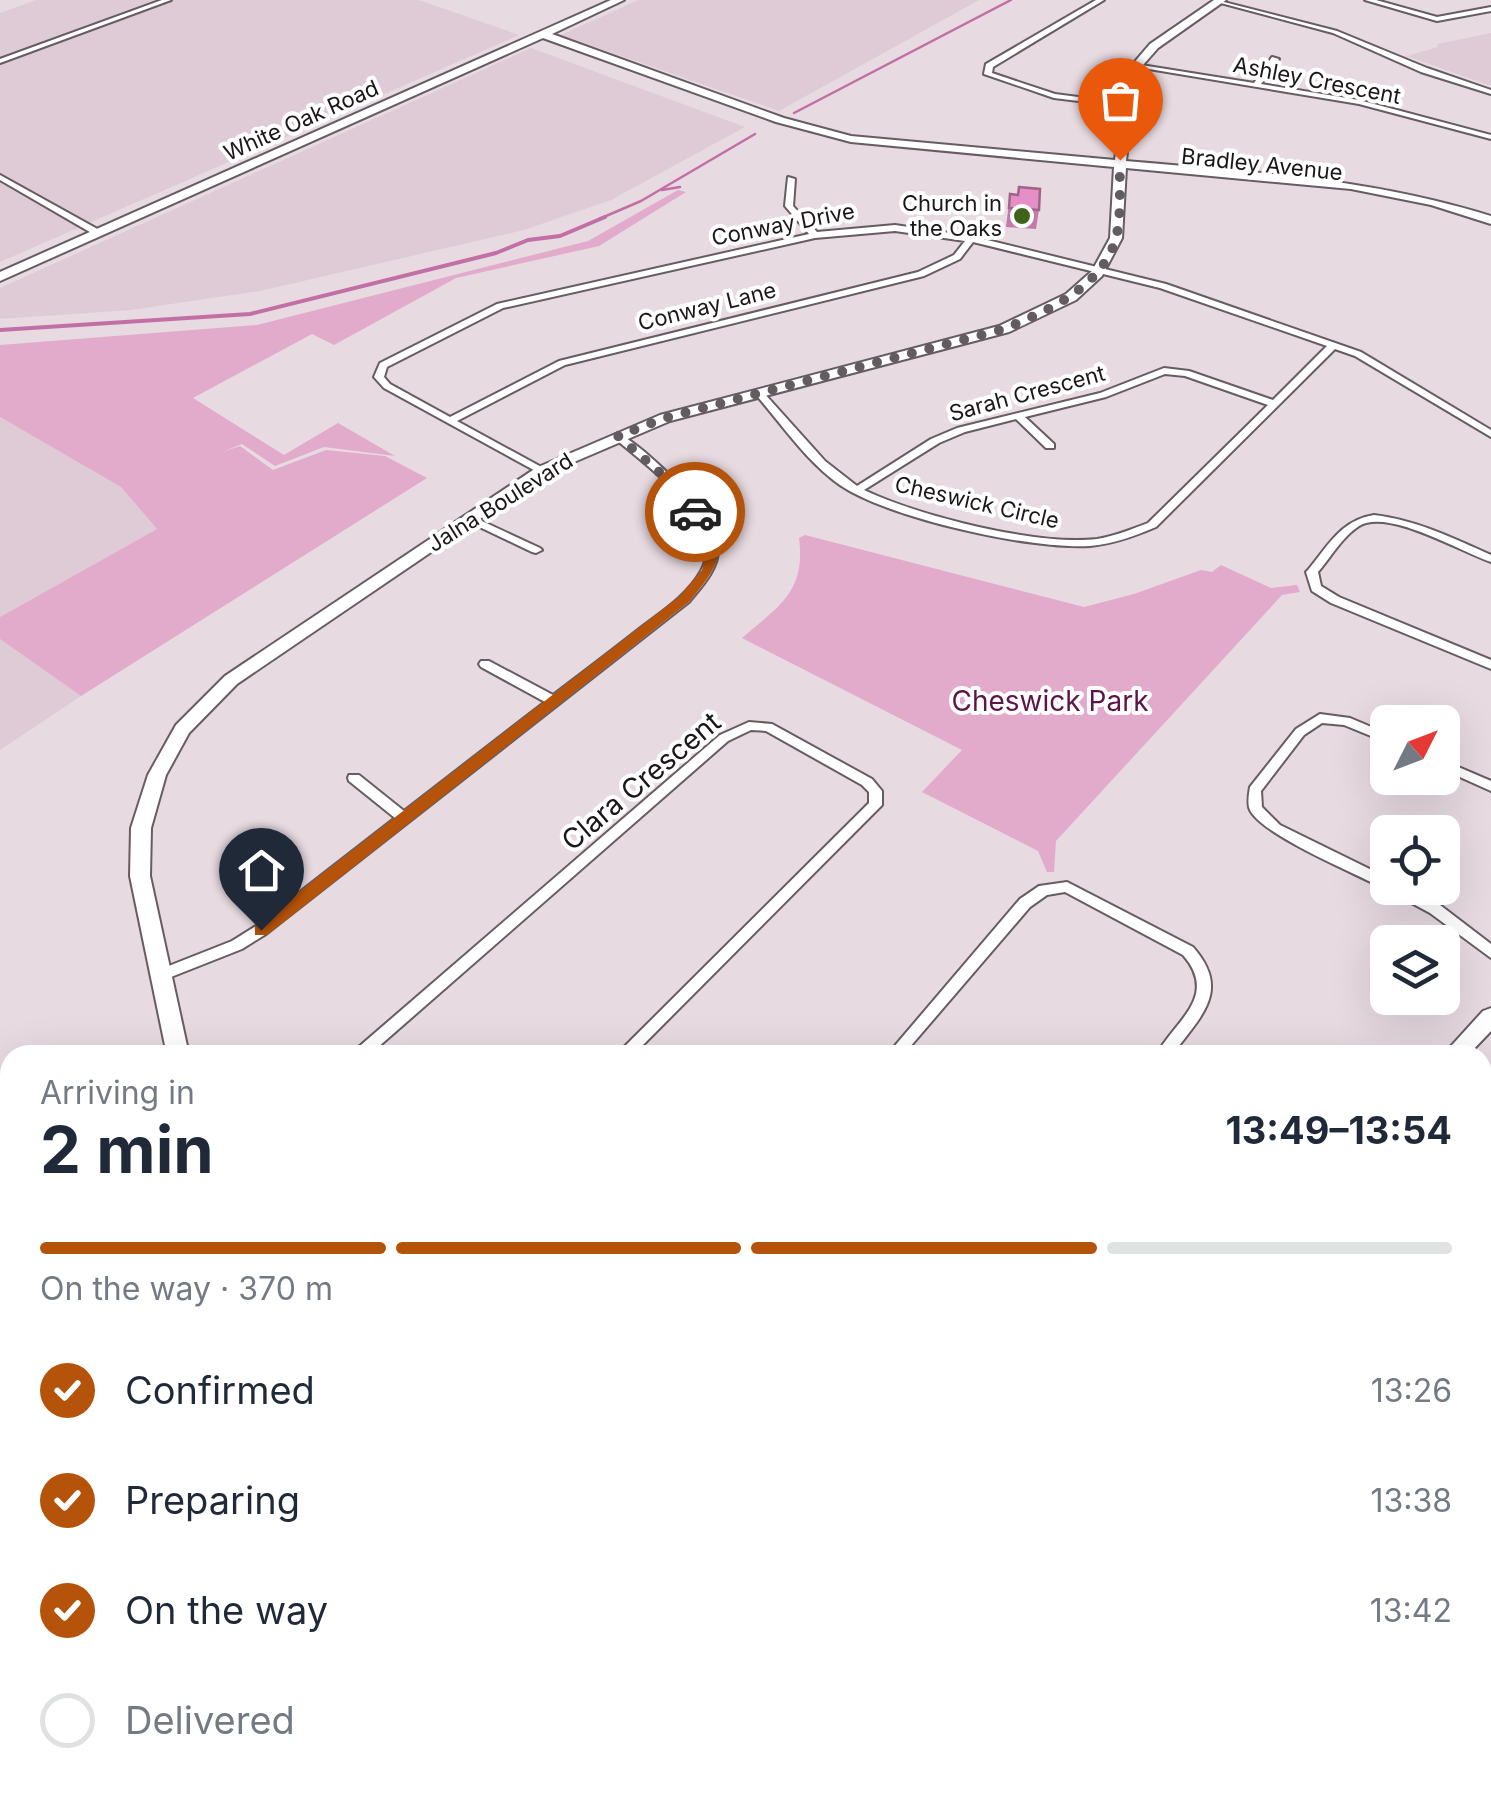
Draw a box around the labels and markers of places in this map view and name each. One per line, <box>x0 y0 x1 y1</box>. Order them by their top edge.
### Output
pin <box>1078 58 1163 161</box>
place label: Church in the Oaks <box>902 190 1002 241</box>
marker: Church in the Oaks <box>1011 205 1033 227</box>
pin <box>219 828 304 931</box>

